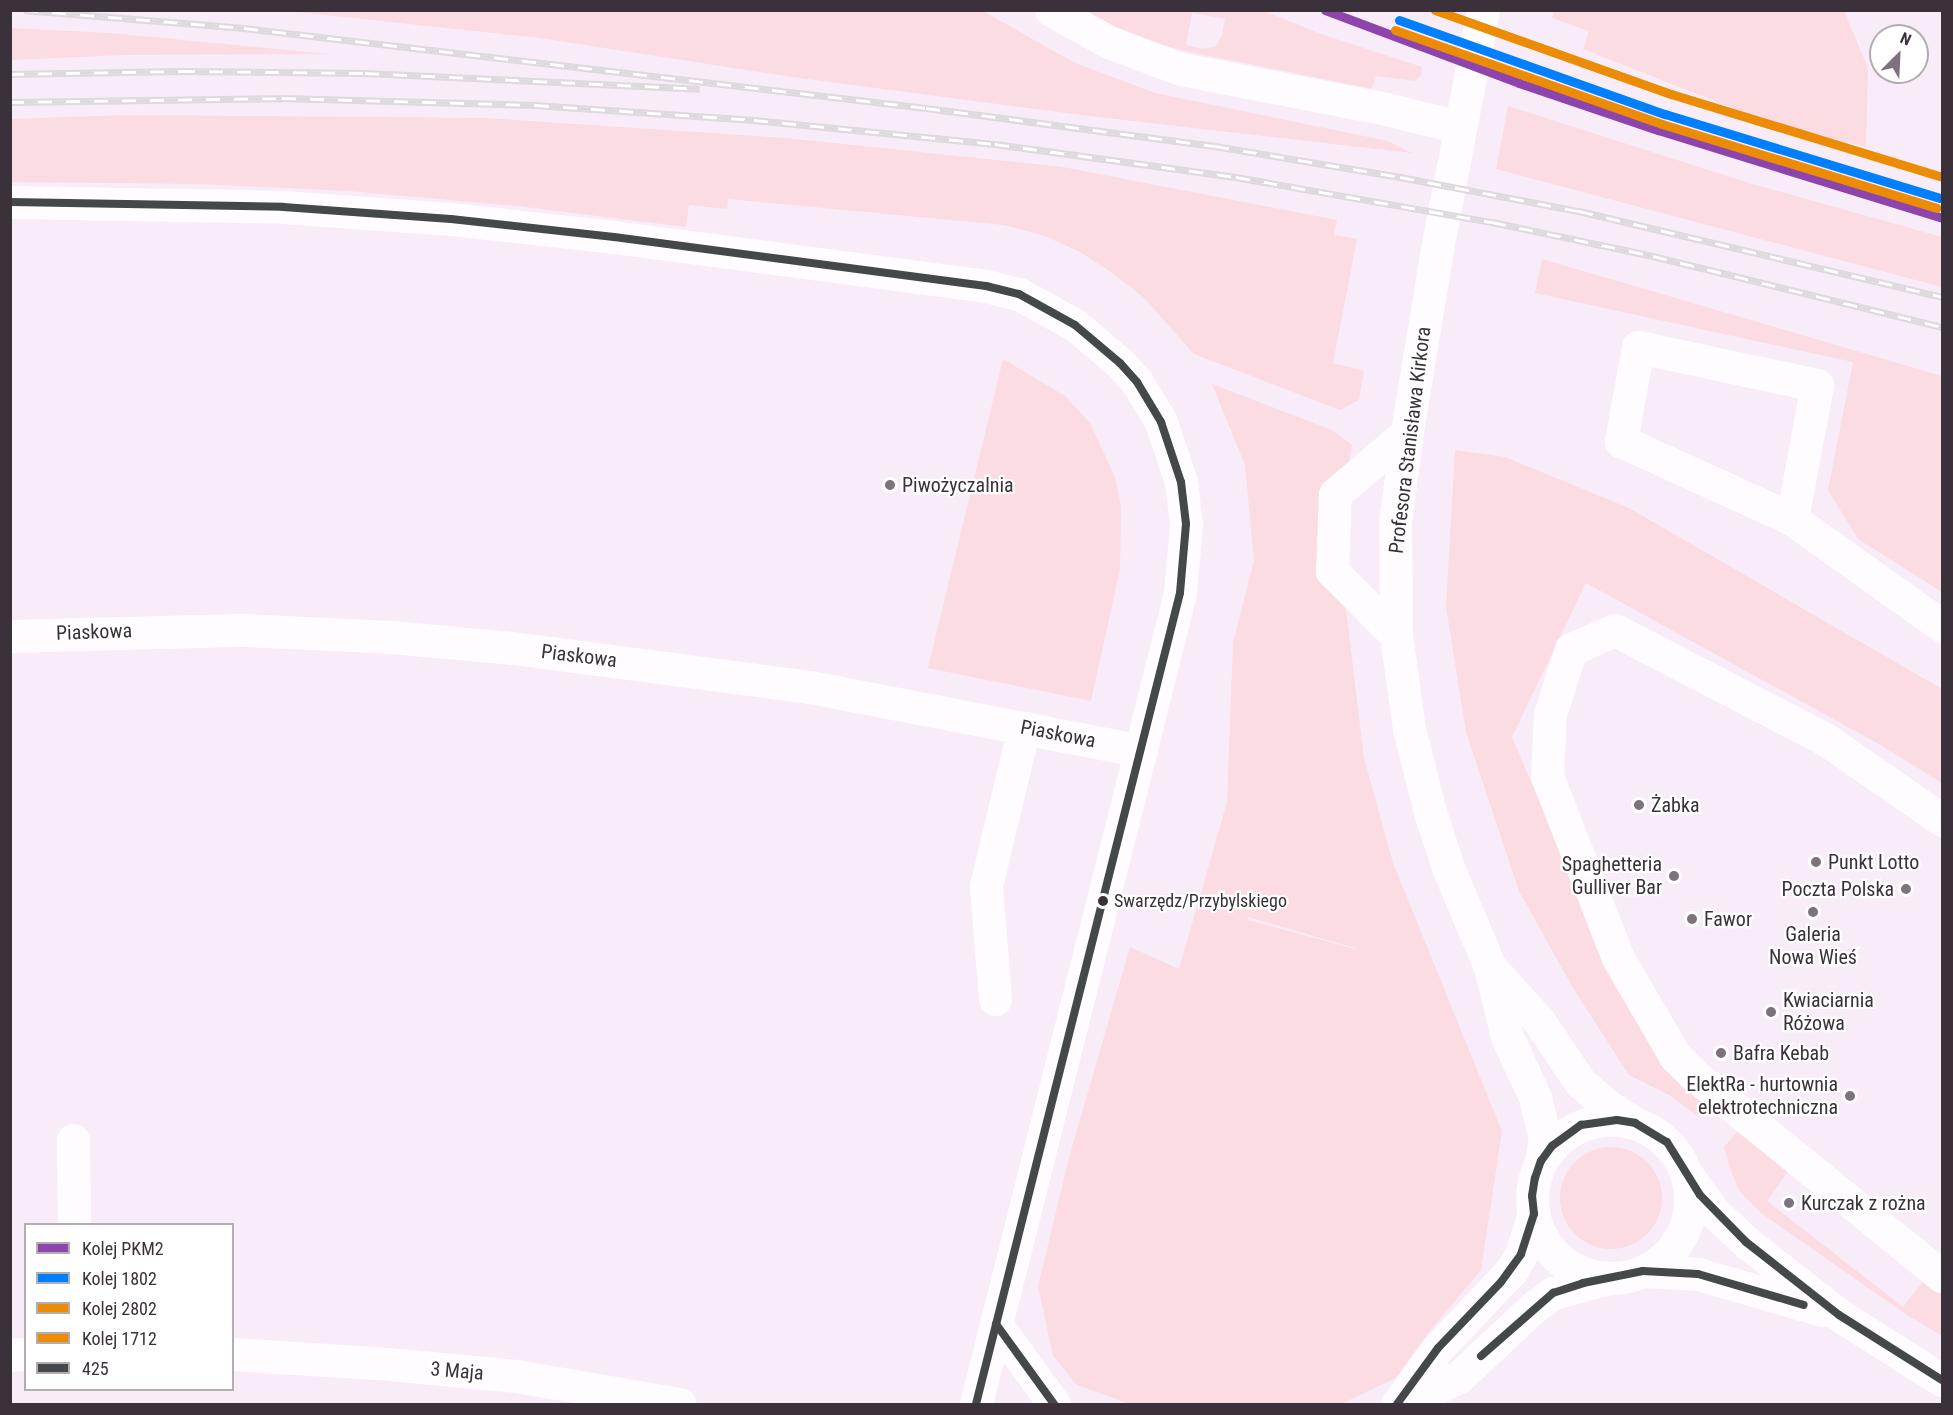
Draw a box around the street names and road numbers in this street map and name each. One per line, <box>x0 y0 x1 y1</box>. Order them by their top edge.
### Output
street label: Profesora Stanisława Kirkora <box>1384 325 1436 555</box>
street label: Piaskowa <box>56 619 132 645</box>
street label: Piaskowa <box>540 639 618 673</box>
street label: Piaskowa <box>1018 715 1098 753</box>
street label: 3 Maja <box>429 1357 485 1385</box>

